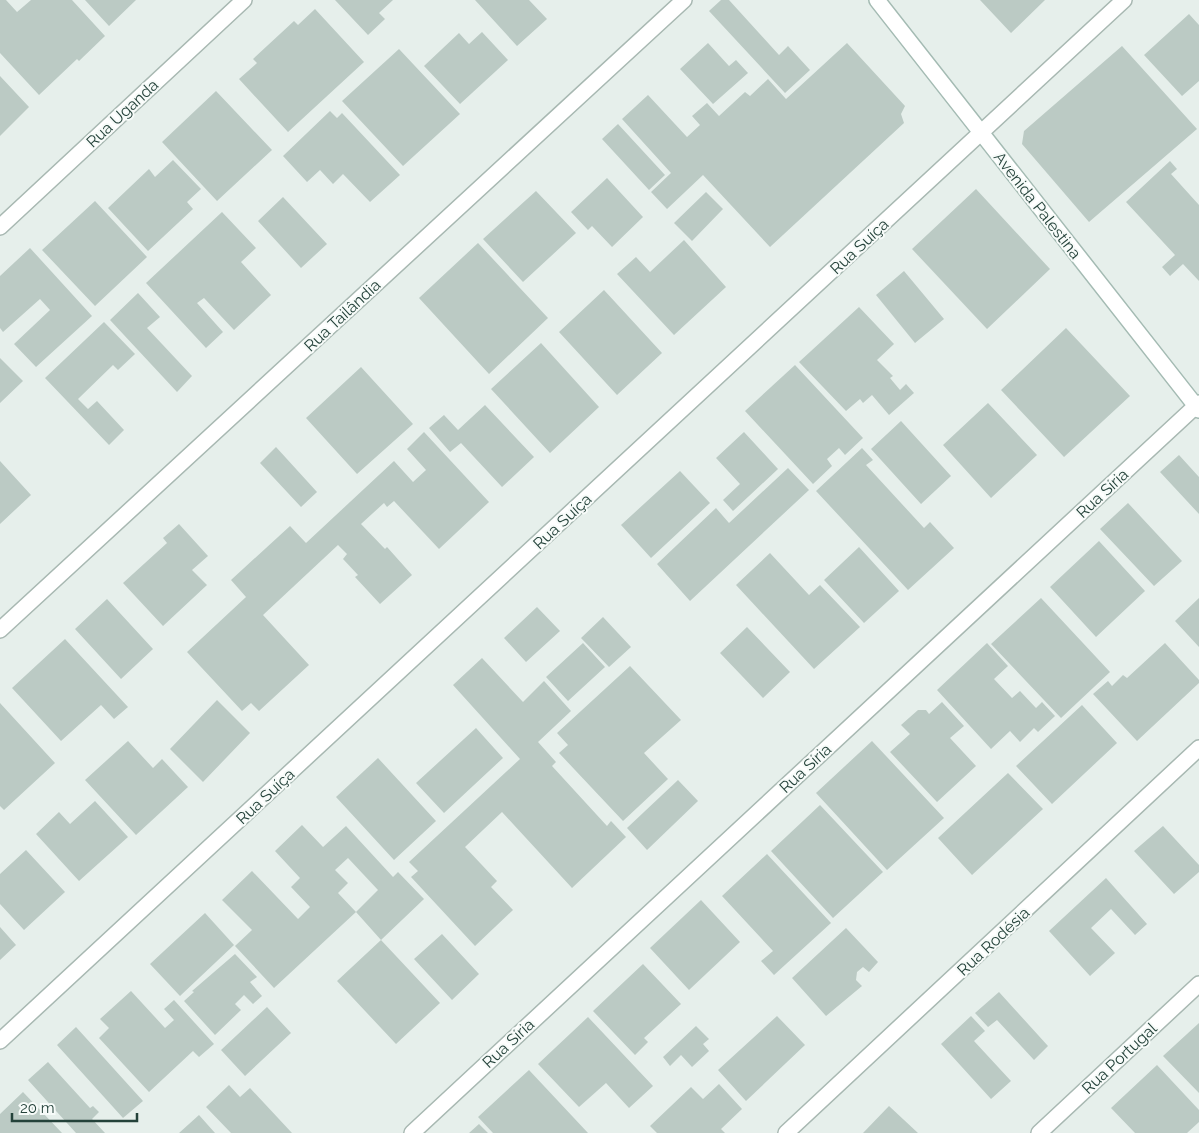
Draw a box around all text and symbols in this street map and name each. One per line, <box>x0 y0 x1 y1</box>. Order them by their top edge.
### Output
street label: Rua Uganda <box>83 75 162 151</box>
street label: Avenida Palestina <box>990 148 1085 263</box>
street label: Rua Suíça <box>826 215 892 278</box>
street label: Rua Tailândia <box>300 275 384 355</box>
street label: Rua Síria <box>1073 465 1132 522</box>
street label: Rua Suíça <box>529 490 595 553</box>
street label: Rua Síria <box>776 740 835 797</box>
street label: Rua Suíça <box>232 765 298 828</box>
street label: Rua Rodésia <box>953 903 1033 980</box>
street label: Rua Síria <box>479 1015 538 1072</box>
street label: Rua Portugal <box>1078 1018 1161 1098</box>
scale bar <box>12 1090 138 1122</box>
text: 20 m <box>20 1099 55 1117</box>

